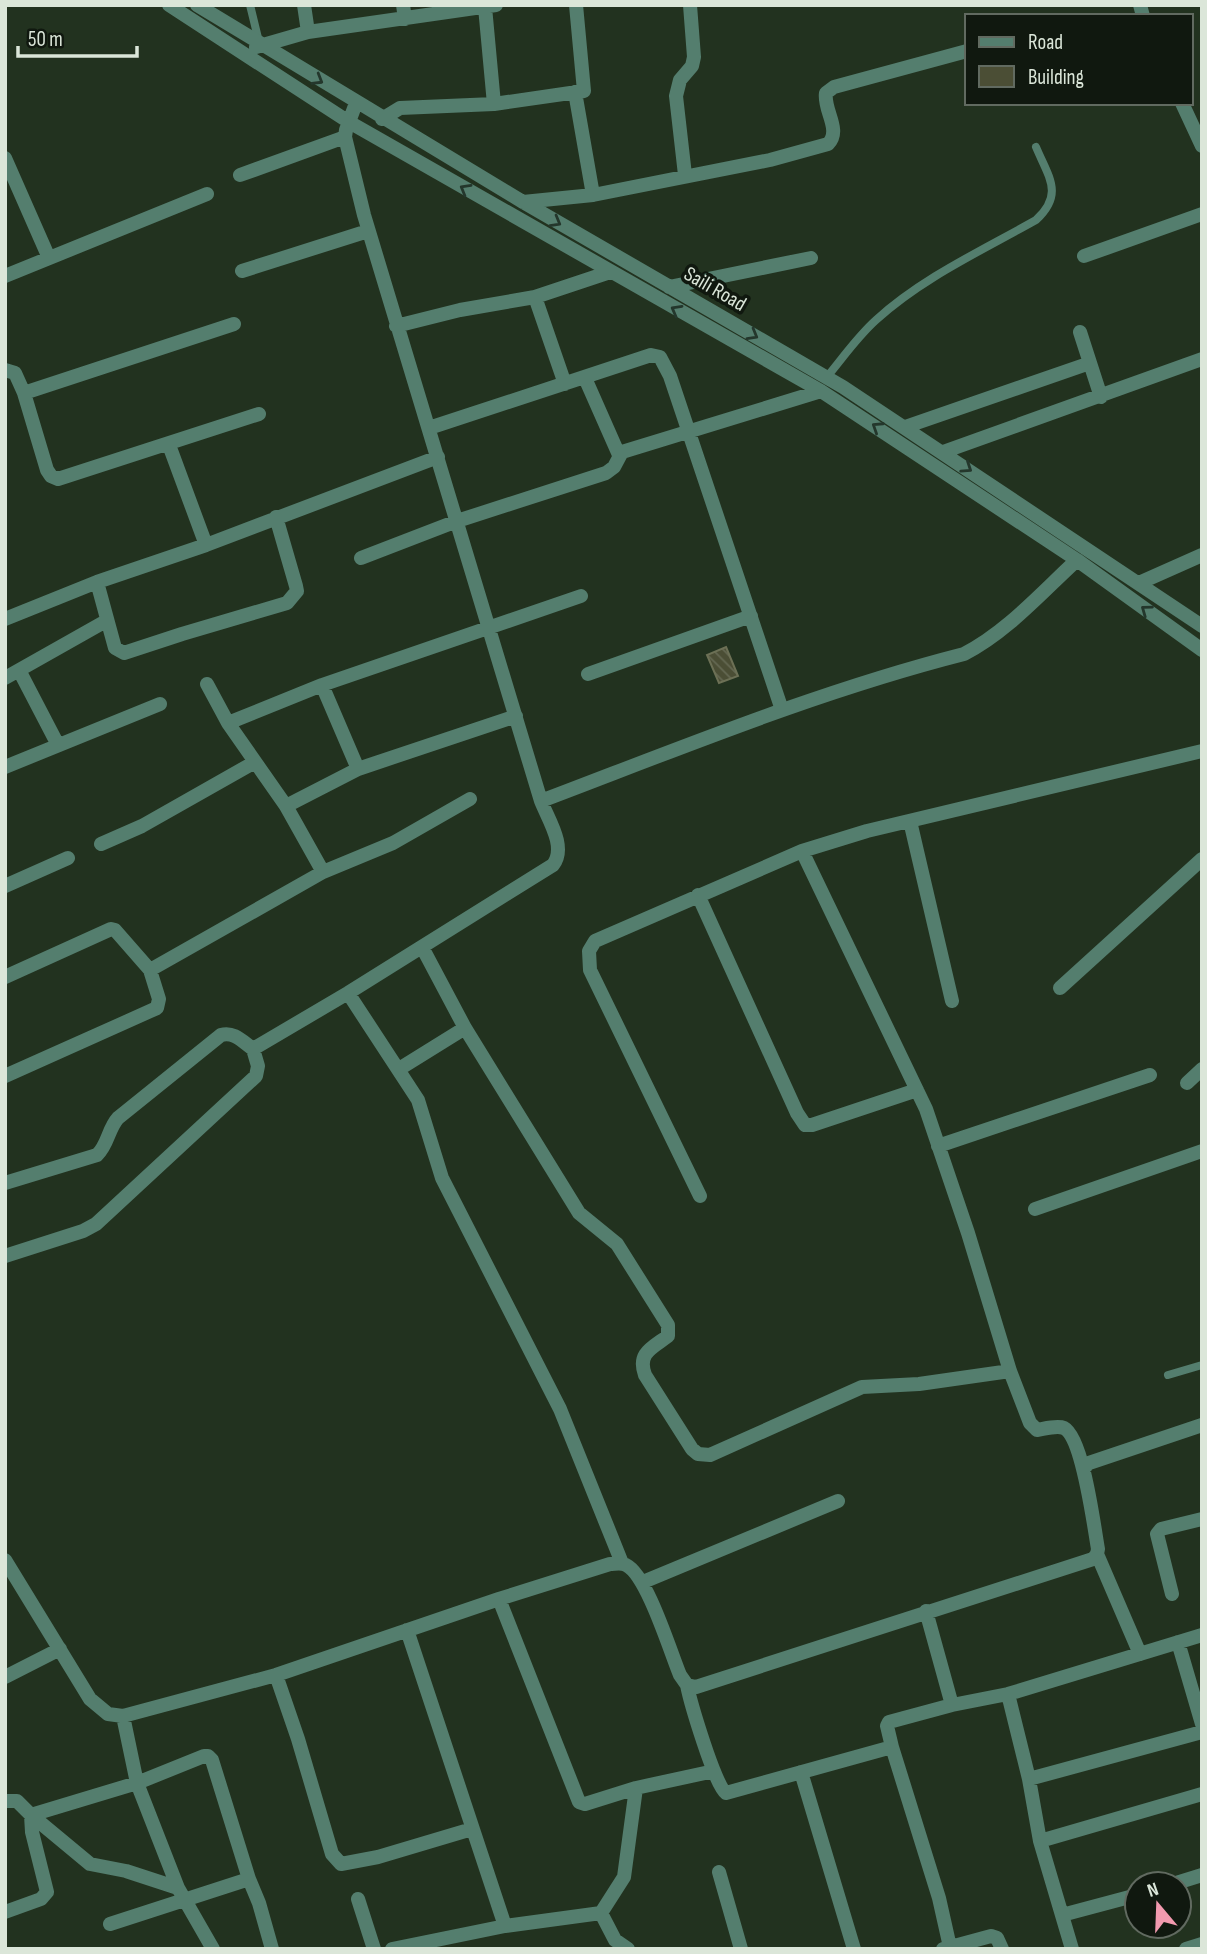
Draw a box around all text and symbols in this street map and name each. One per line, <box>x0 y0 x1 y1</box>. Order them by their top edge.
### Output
scale bar <box>18 14 136 58</box>
legend <box>965 14 1193 105</box>
text: 50 m <box>28 27 63 52</box>
text: Road <box>1028 30 1063 55</box>
text: Building <box>1028 65 1084 90</box>
one-way arrow <box>311 72 324 85</box>
one-way arrow <box>460 185 473 198</box>
one-way arrow <box>548 214 561 227</box>
street label: Saili Road <box>679 261 751 317</box>
one-way arrow <box>671 305 684 318</box>
one-way arrow <box>745 327 758 340</box>
one-way arrow <box>872 422 885 435</box>
one-way arrow <box>959 460 972 472</box>
one-way arrow <box>1142 606 1154 618</box>
north arrow <box>1123 1870 1193 1940</box>
text: N <box>1144 1878 1161 1903</box>

